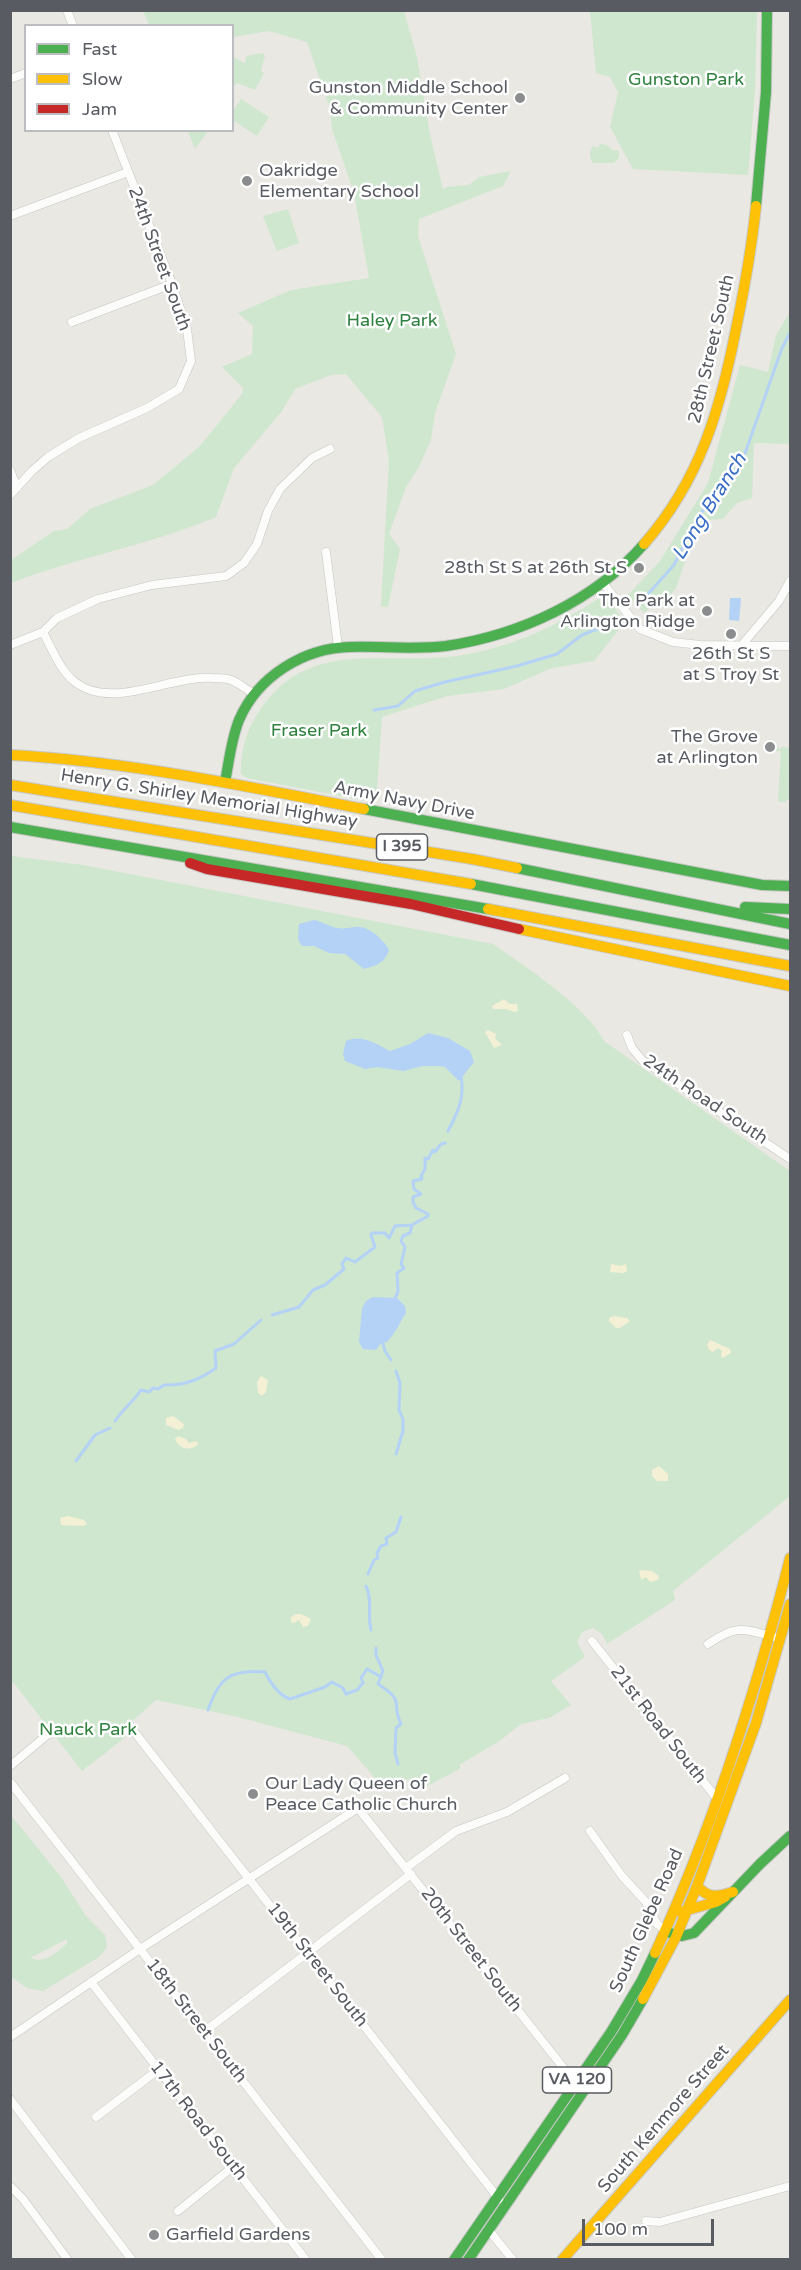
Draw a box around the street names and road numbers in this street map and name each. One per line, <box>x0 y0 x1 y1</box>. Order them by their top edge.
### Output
street label: 24th Street South <box>123 184 195 334</box>
street label: 28th Street South <box>684 272 740 426</box>
street label: Henry G. Shirley Memorial Highway <box>59 765 359 833</box>
street label: Army Navy Drive <box>331 777 477 825</box>
road number: I 395 <box>376 834 428 860</box>
street label: 24th Road South <box>638 1050 772 1150</box>
street label: 21st Road South <box>605 1662 711 1788</box>
street label: South Glebe Road <box>606 1846 688 1996</box>
street label: 20th Street South <box>416 1883 526 2017</box>
street label: 19th Street South <box>262 1898 372 2032</box>
street label: 18th Street South <box>141 1954 251 2088</box>
street label: South Kenmore Street <box>594 2041 734 2197</box>
street label: 17th Road South <box>145 2057 251 2185</box>
road number: VA 120 <box>542 2067 612 2093</box>

